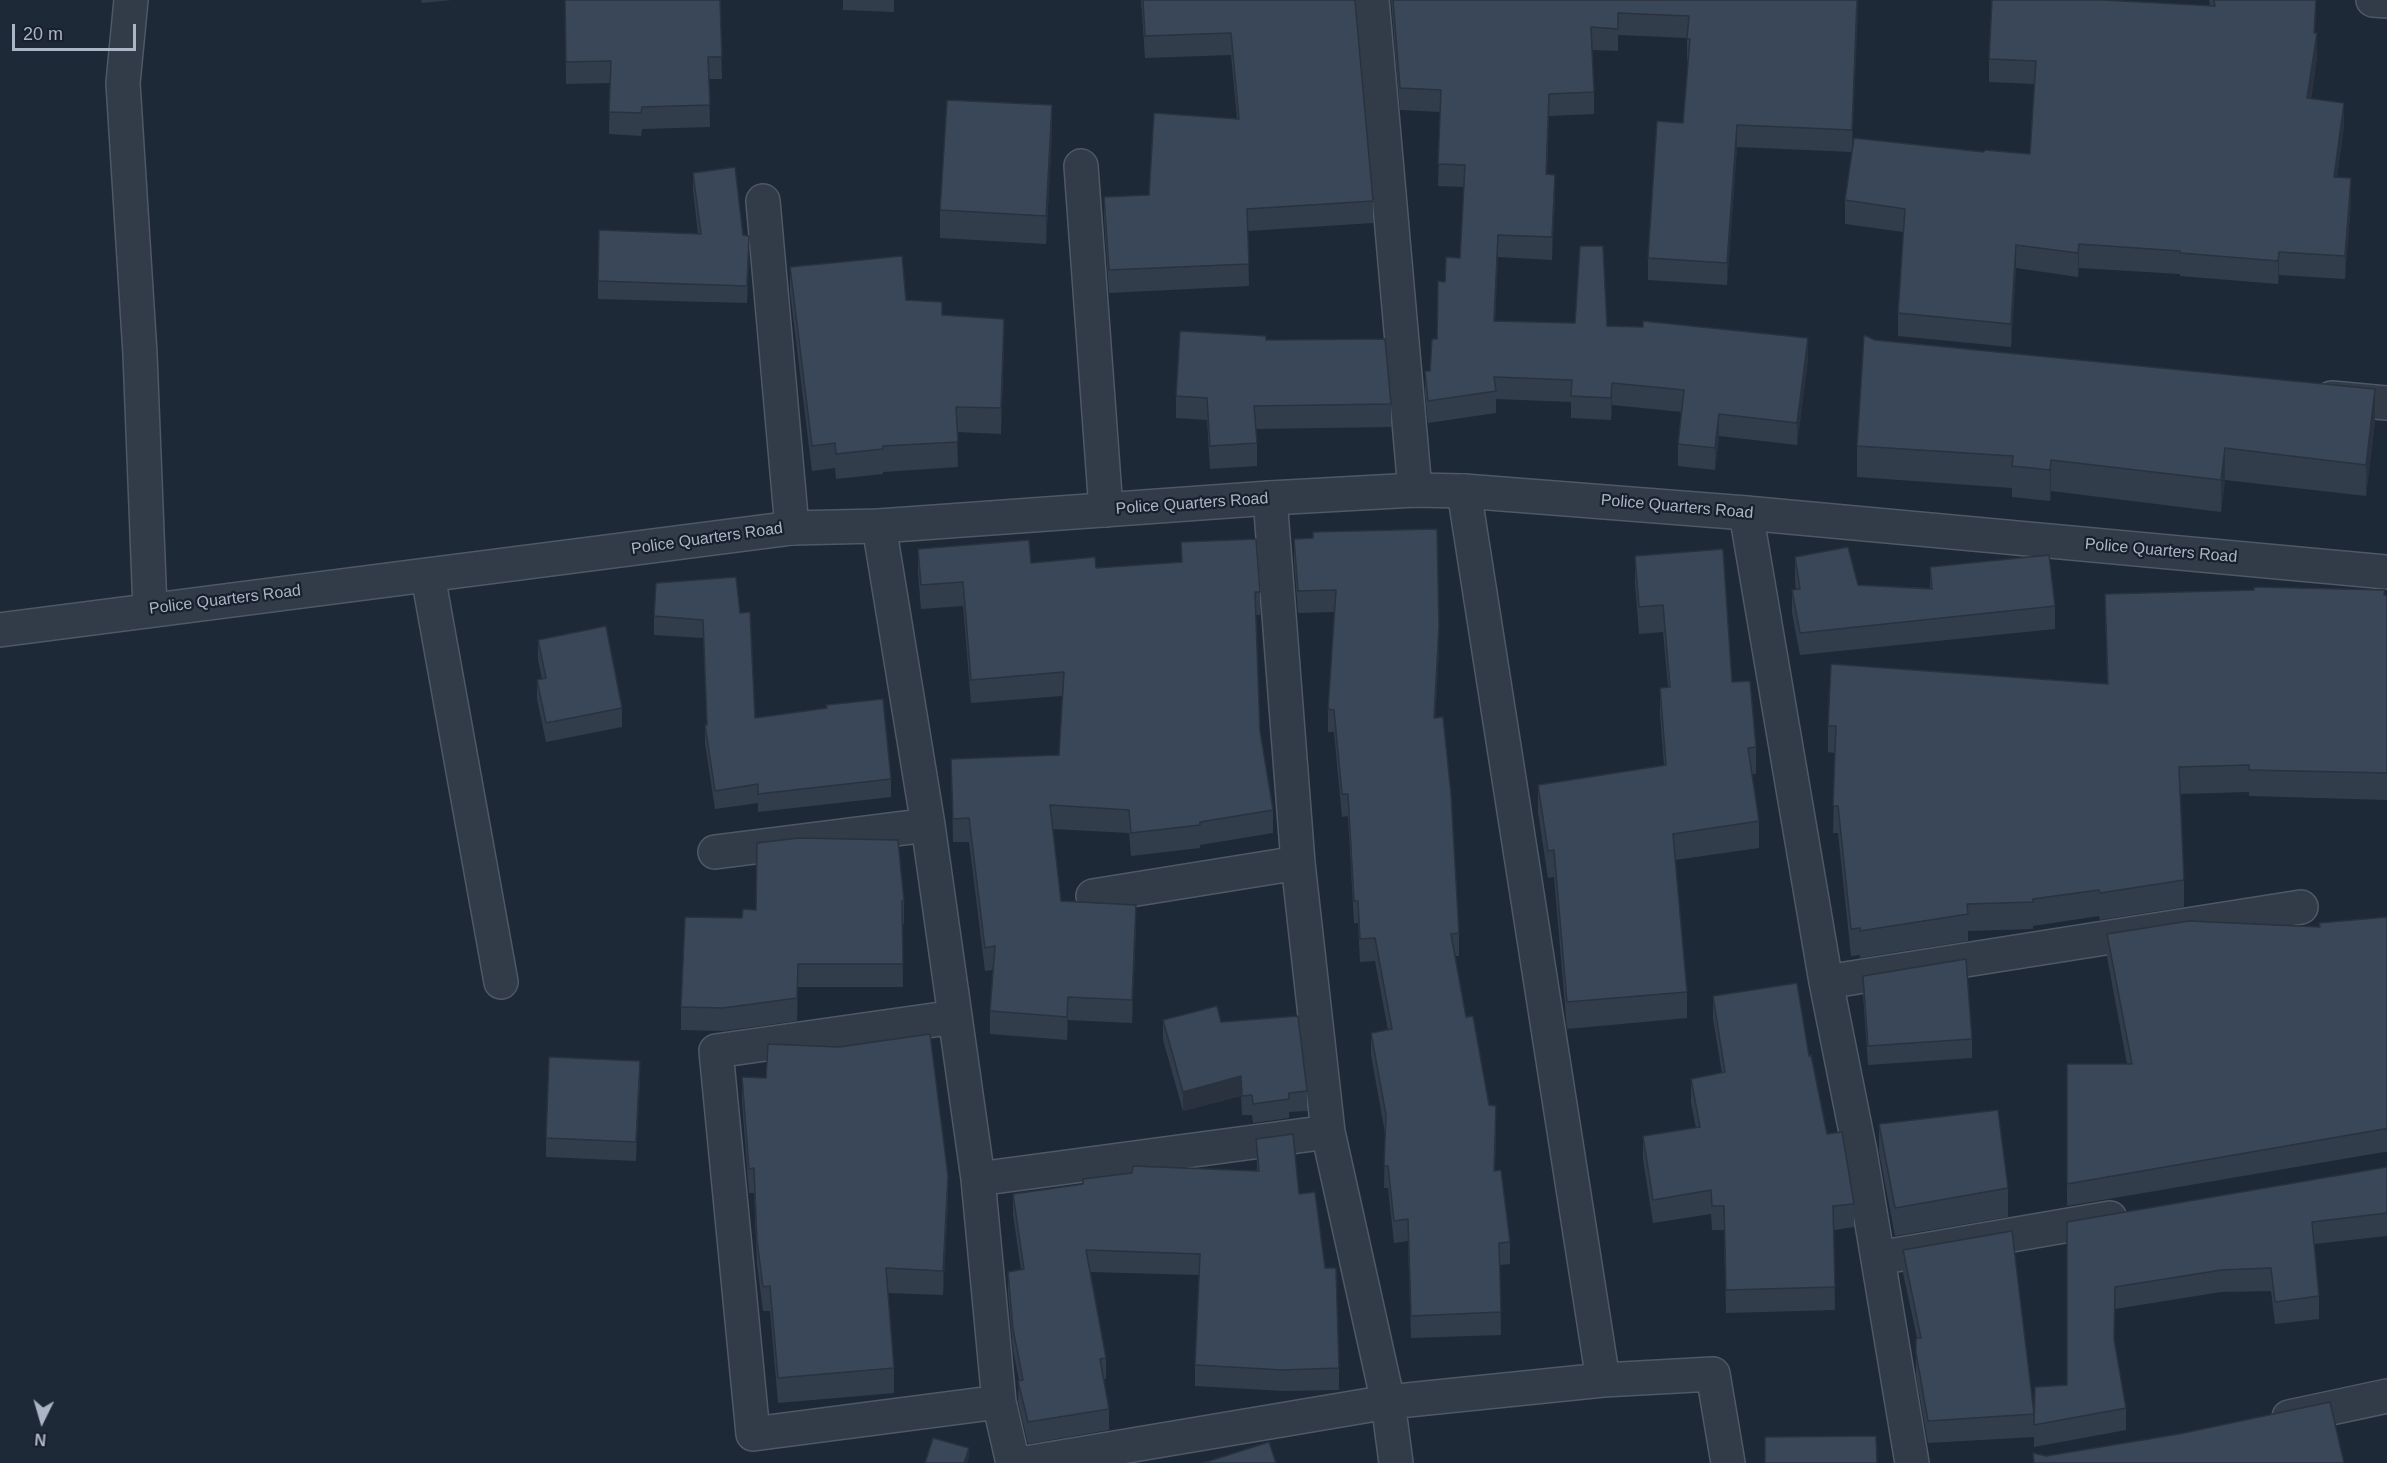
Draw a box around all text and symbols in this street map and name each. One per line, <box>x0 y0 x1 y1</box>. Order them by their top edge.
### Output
scale bar <box>15 12 140 50</box>
text: 20 m <box>23 24 63 44</box>
street label: Police Quarters Road <box>1115 489 1269 519</box>
street label: Police Quarters Road <box>1600 491 1754 523</box>
street label: Police Quarters Road <box>630 519 784 559</box>
street label: Police Quarters Road <box>2084 535 2238 567</box>
street label: Police Quarters Road <box>148 581 302 619</box>
north arrow <box>12 1391 72 1451</box>
text: N <box>34 1430 47 1448</box>

